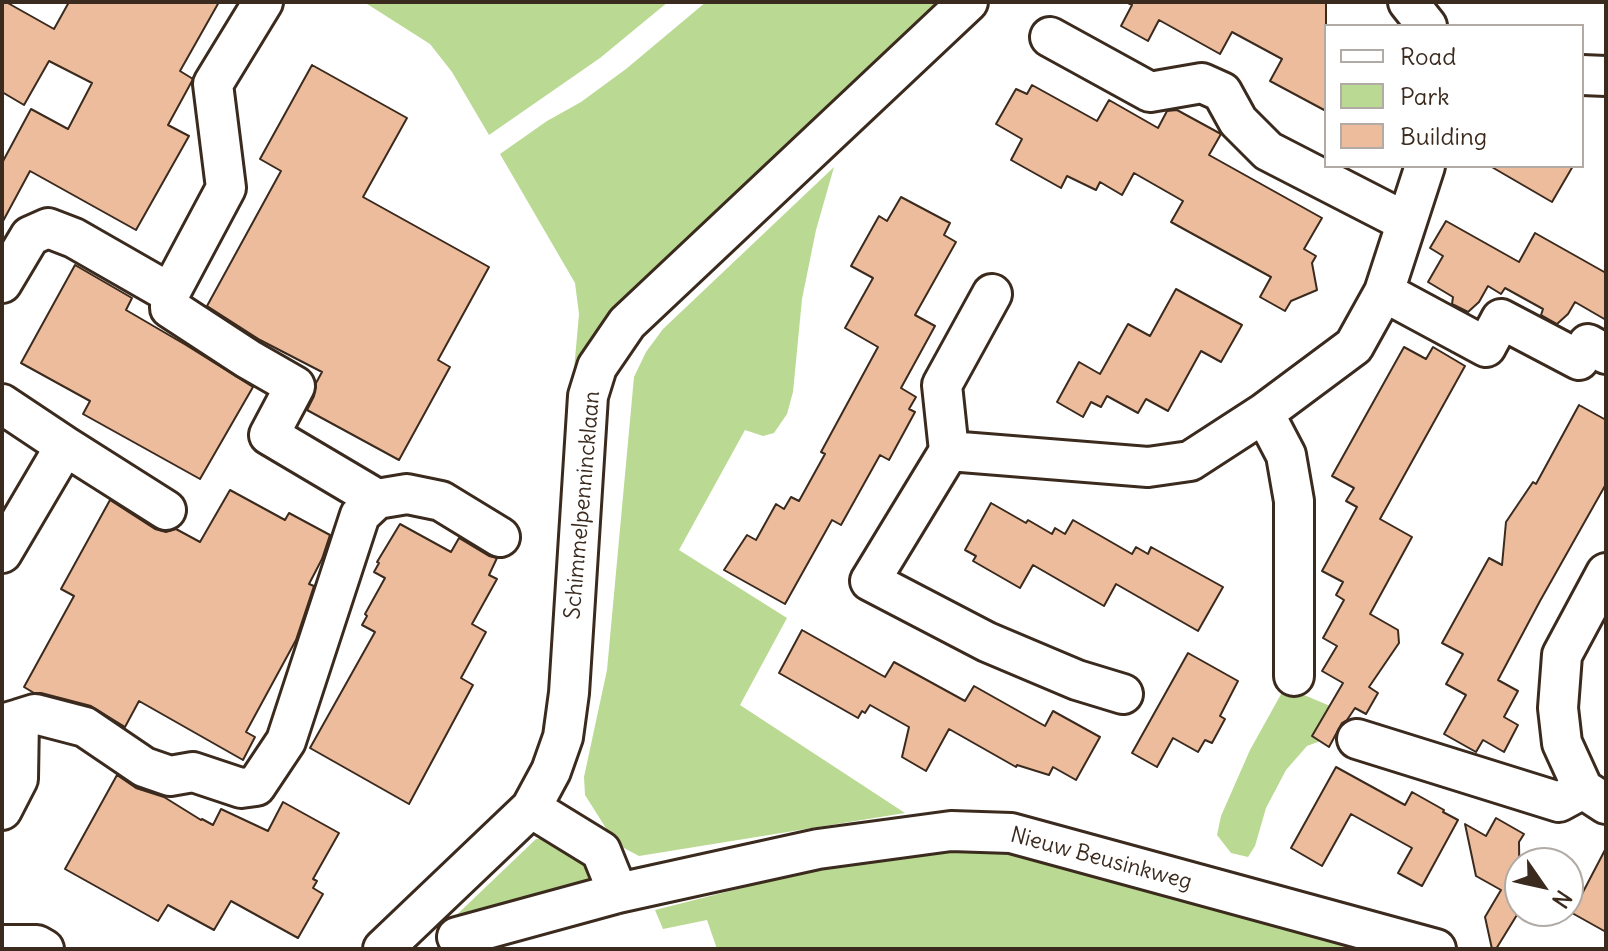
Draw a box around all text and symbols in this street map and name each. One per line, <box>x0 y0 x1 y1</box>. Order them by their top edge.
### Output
legend <box>1324 24 1584 168</box>
text: Road <box>1400 41 1456 71</box>
text: Park <box>1400 81 1450 111</box>
text: Building <box>1400 121 1487 151</box>
street label: Schimmelpennincklaan <box>560 390 606 620</box>
street label: Nieuw Beusinkweg <box>1007 822 1195 896</box>
north arrow <box>1504 847 1584 927</box>
text: N <box>1546 885 1578 913</box>

